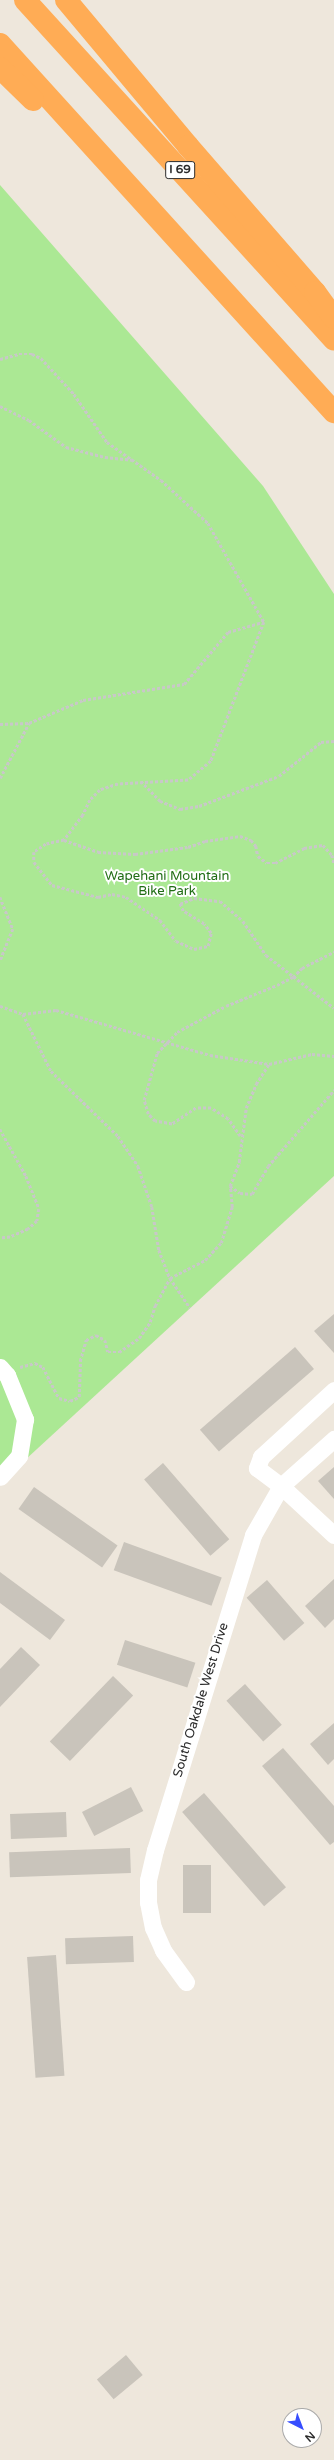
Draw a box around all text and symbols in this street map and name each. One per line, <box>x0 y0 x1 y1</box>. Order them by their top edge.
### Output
road number: I 69 <box>165 160 195 180</box>
park label: Wapehani Mountain Bike Park <box>105 869 229 900</box>
street label: South Oakdale West Drive <box>170 1621 232 1779</box>
north arrow <box>282 2408 322 2448</box>
text: N <box>302 2429 317 2444</box>

